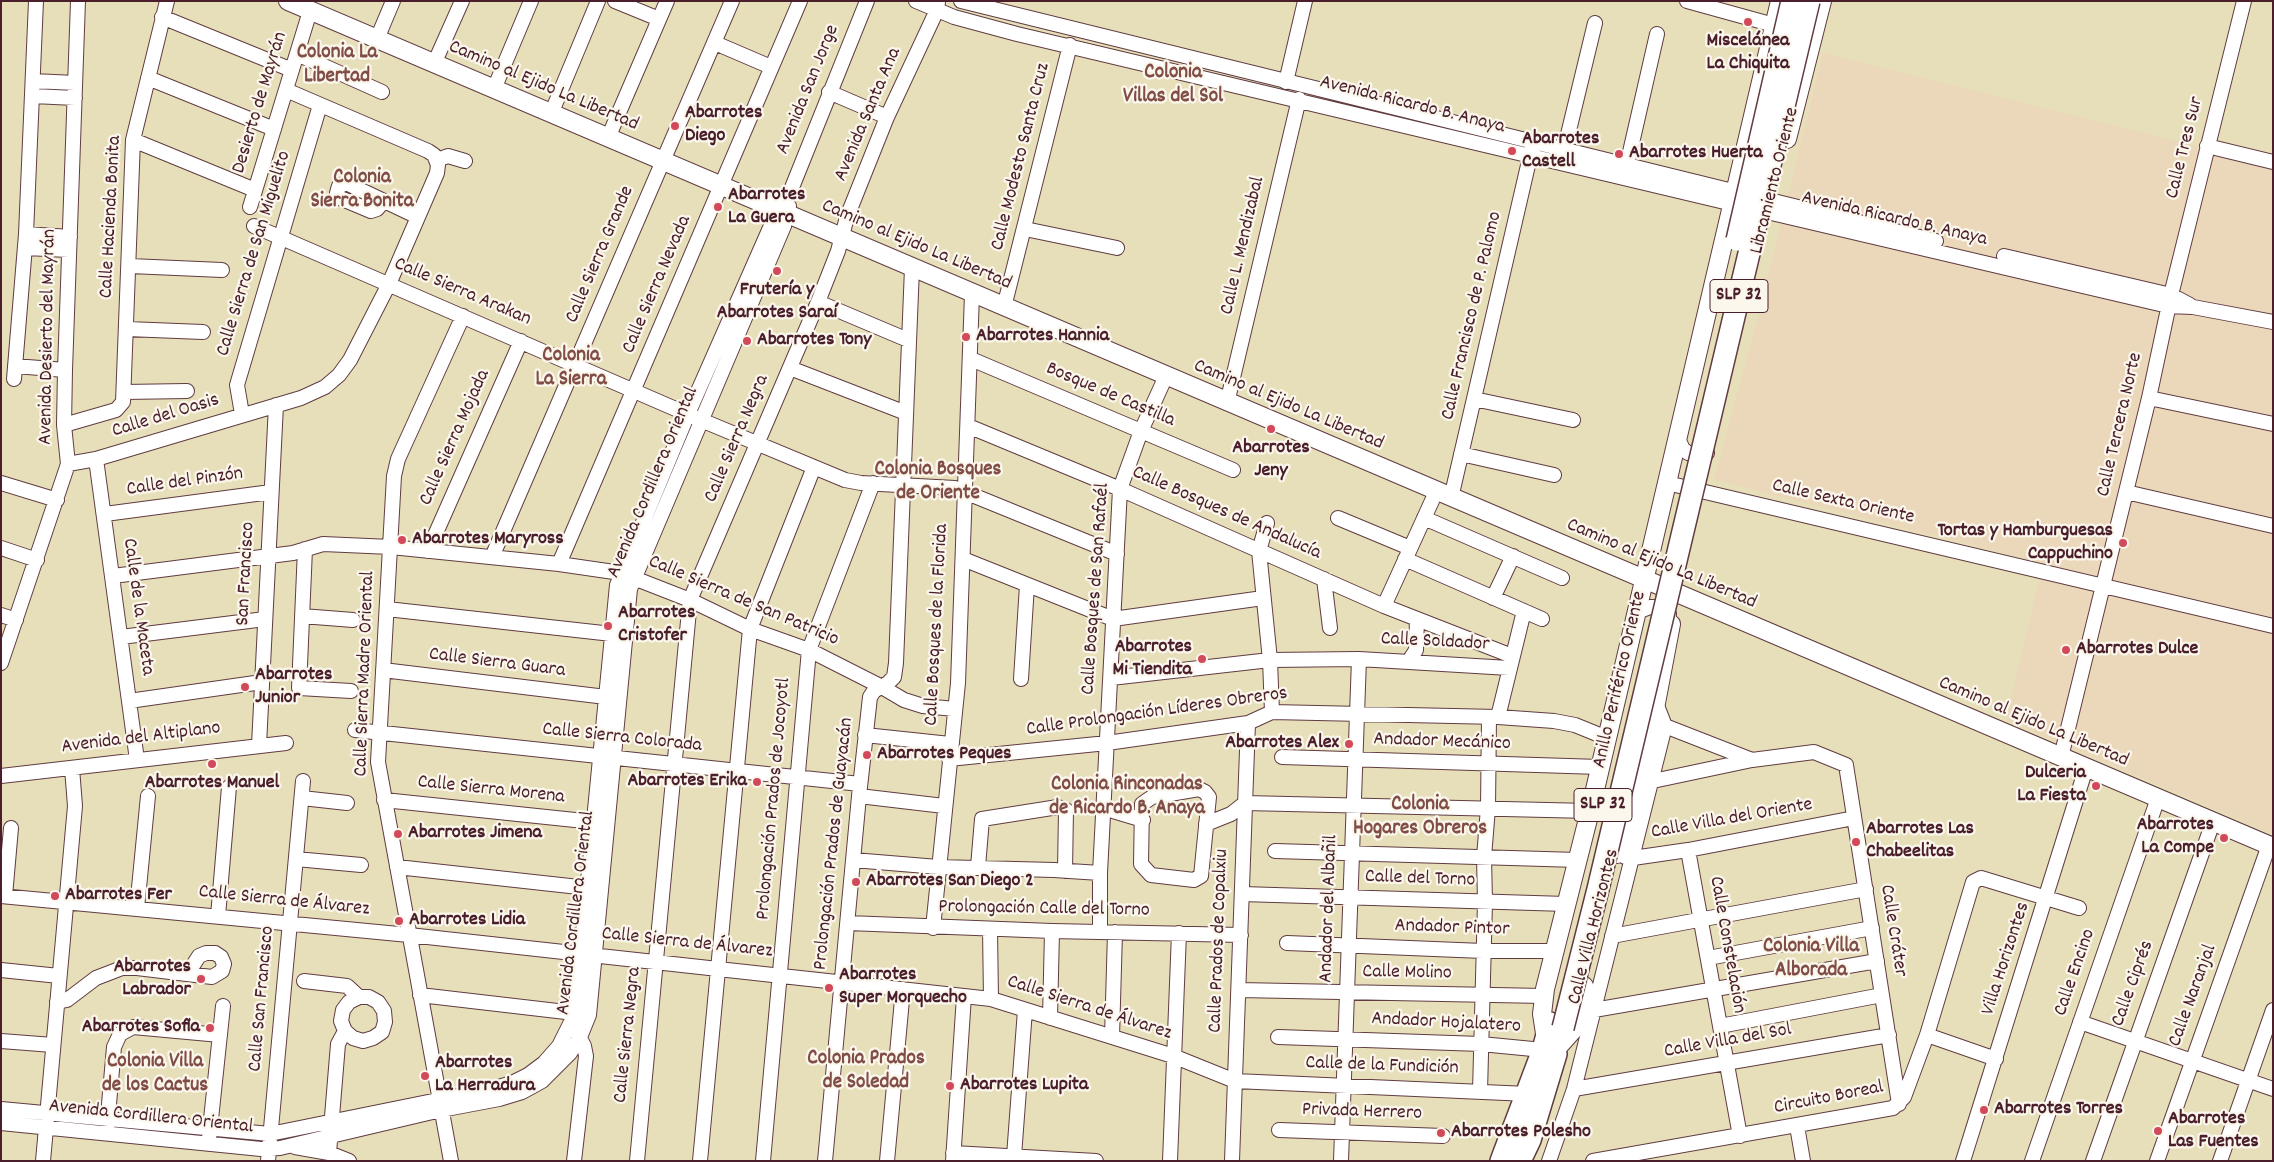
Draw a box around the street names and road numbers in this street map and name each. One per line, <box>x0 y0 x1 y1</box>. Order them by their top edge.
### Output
street label: Avenida San Jorge <box>772 22 846 158</box>
street label: Desierto de Mayrán <box>228 29 294 177</box>
street label: Camino al Ejido La Libertad <box>444 36 642 138</box>
street label: Avenida Santa Ana <box>830 45 908 185</box>
street label: Calle Modesto Santa Cruz <box>987 61 1057 253</box>
street label: Avenida Ricardo B. Anaya <box>1317 71 1507 141</box>
street label: Calle Tres Sur <box>2162 95 2210 201</box>
street label: Libramiento Oriente <box>1746 105 1806 257</box>
street label: Calle Hacienda Bonita <box>96 135 128 299</box>
street label: Calle Sierra de San Miguelito <box>212 149 298 359</box>
street label: Calle L. Mendizabal <box>1216 175 1272 317</box>
street label: Calle Sierra Grande <box>561 183 641 327</box>
street label: Avenida Ricardo B. Anaya <box>1799 187 1989 253</box>
street label: Camino al Ejido La Libertad <box>817 195 1015 297</box>
street label: Calle Francisco de P. Palomo <box>1437 209 1509 423</box>
street label: Calle Sierra Nevada <box>618 212 698 358</box>
street label: Avenida Desierto del Mayrán <box>35 229 63 445</box>
street label: Calle Sierra Arakan <box>390 253 534 333</box>
road number: SLP 32 <box>1710 280 1768 312</box>
street label: Calle Tercera Norte <box>2093 351 2149 499</box>
street label: Camino al Ejido La Libertad <box>1189 355 1387 457</box>
street label: Bosque de Castilla <box>1042 358 1178 434</box>
street label: Calle Sierra Mojada <box>415 366 497 510</box>
street label: Calle Sierra Negra <box>700 371 776 507</box>
street label: Avenida Cordillera Oriental <box>603 384 705 582</box>
street label: Calle del Oasis <box>109 389 223 445</box>
street label: Calle Bosques de Andalucía <box>1128 461 1324 567</box>
street label: Calle del Pinzón <box>125 463 245 503</box>
street label: Calle Sexta Oriente <box>1770 475 1916 531</box>
street label: Calle Bosques de San Rafaél <box>1078 482 1116 696</box>
street label: Camino al Ejido La Libertad <box>1562 514 1760 616</box>
street label: San Francisco <box>232 521 262 627</box>
street label: Calle Bosques de la Florida <box>921 523 955 727</box>
street label: Calle de la Maceta <box>115 537 159 677</box>
street label: Calle Sierra de San Patricio <box>644 551 842 653</box>
street label: Calle Sierra Madre Oriental <box>350 571 382 777</box>
street label: Anillo Periférico Oriente <box>1589 589 1653 771</box>
street label: Calle Soldador <box>1380 628 1490 658</box>
street label: Calle Sierra Guara <box>427 644 567 684</box>
street label: Camino al Ejido La Libertad <box>1934 672 2132 774</box>
street label: Prolongación Prados de Jocoyotl <box>752 677 798 921</box>
street label: Calle Prolongación Líderes Obreros <box>1025 683 1289 743</box>
street label: Avenida del Altiplano <box>60 717 222 761</box>
street label: Prolongación Prados de Guayacán <box>810 717 860 971</box>
street label: Calle Sierra Colorada <box>541 719 703 759</box>
street label: Andador Mecánico <box>1373 729 1511 757</box>
street label: Calle Sierra Morena <box>416 771 566 811</box>
road number: SLP 32 <box>1574 788 1632 822</box>
street label: Calle Villa del Oriente <box>1650 794 1814 846</box>
street label: Avenida Cordillera Oriental <box>553 810 601 1016</box>
street label: Andador del Albañil <box>1315 835 1345 983</box>
street label: Calle Villa Horizontes <box>1564 847 1626 1007</box>
street label: Calle Prados de Copalxiu <box>1205 849 1235 1033</box>
street label: Calle del Torno <box>1364 866 1476 894</box>
street label: Calle Constelación <box>1702 875 1750 1015</box>
street label: Calle Sierra de Álvarez <box>197 881 371 923</box>
street label: Calle Cráter <box>1873 883 1911 979</box>
street label: Prolongación Calle del Torno <box>938 896 1150 924</box>
street label: Villa Horizontes <box>1977 900 2037 1018</box>
street label: Andador Pintor <box>1394 915 1510 943</box>
street label: Calle Sierra de Álvarez <box>600 923 774 965</box>
street label: Calle San Francisco <box>245 925 281 1073</box>
street label: Calle Encino <box>2050 926 2102 1020</box>
street label: Calle Ciprés <box>2107 938 2161 1030</box>
street label: Calle Naranjal <box>2164 942 2224 1050</box>
street label: Calle Molino <box>1362 961 1452 987</box>
street label: Calle Sierra Negra <box>610 966 648 1104</box>
street label: Calle Sierra de Álvarez <box>1004 971 1174 1047</box>
street label: Andador Hojalatero <box>1371 1008 1521 1040</box>
street label: Calle Villa del Sol <box>1662 1019 1794 1065</box>
street label: Calle de la Fundición <box>1305 1052 1459 1082</box>
street label: Circuito Boreal <box>1772 1077 1886 1121</box>
street label: Avenida Cordillera Oriental <box>48 1095 254 1141</box>
street label: Privada Herrero <box>1302 1099 1422 1127</box>

